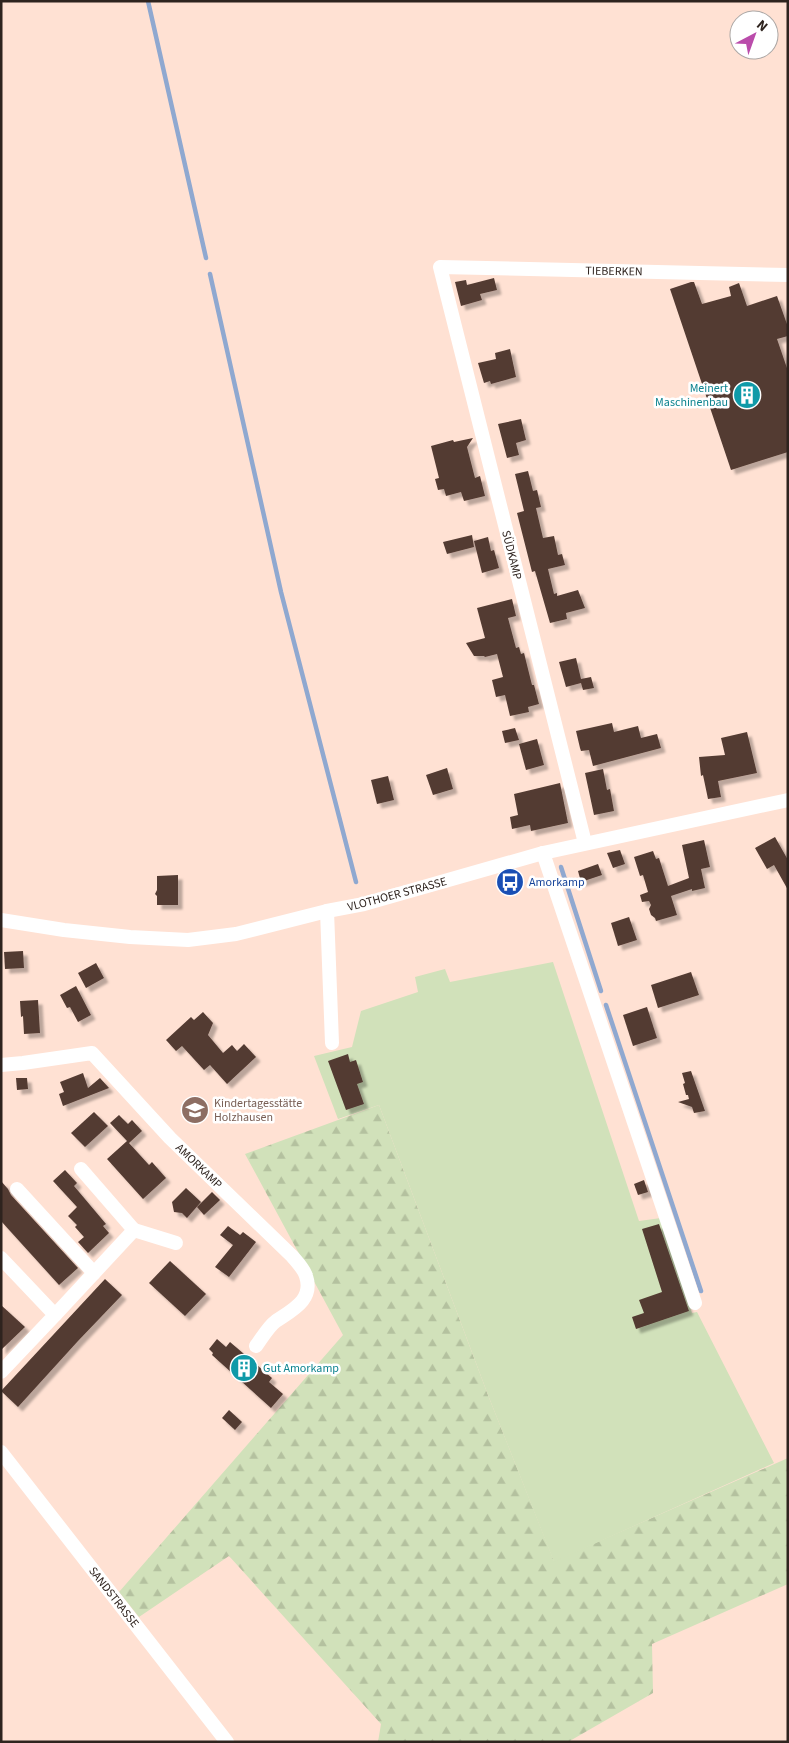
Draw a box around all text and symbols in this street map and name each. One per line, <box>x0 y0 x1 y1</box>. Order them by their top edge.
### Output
north arrow <box>729 10 779 60</box>
text: N <box>752 15 772 37</box>
street label: TIEBERKEN <box>585 263 643 280</box>
place label: Meinert Maschinenbau <box>655 380 728 411</box>
building icon: Meinert Maschinenbau <box>732 380 762 410</box>
street label: SÜDKAMP <box>497 529 526 582</box>
bus stop icon: Amorkamp <box>495 867 525 897</box>
street label: VLOTHOER STRASSE <box>346 873 449 916</box>
place label: Amorkamp <box>529 874 585 891</box>
school or university icon: Kindertagesstätte Holzhausen <box>180 1095 210 1125</box>
place label: Kindertagesstätte Holzhausen <box>214 1095 302 1126</box>
street label: AMORKAMP <box>172 1140 226 1193</box>
building icon: Gut Amorkamp <box>229 1353 259 1383</box>
place label: Gut Amorkamp <box>263 1360 339 1377</box>
street label: SANDSTRASSE <box>84 1563 143 1631</box>

